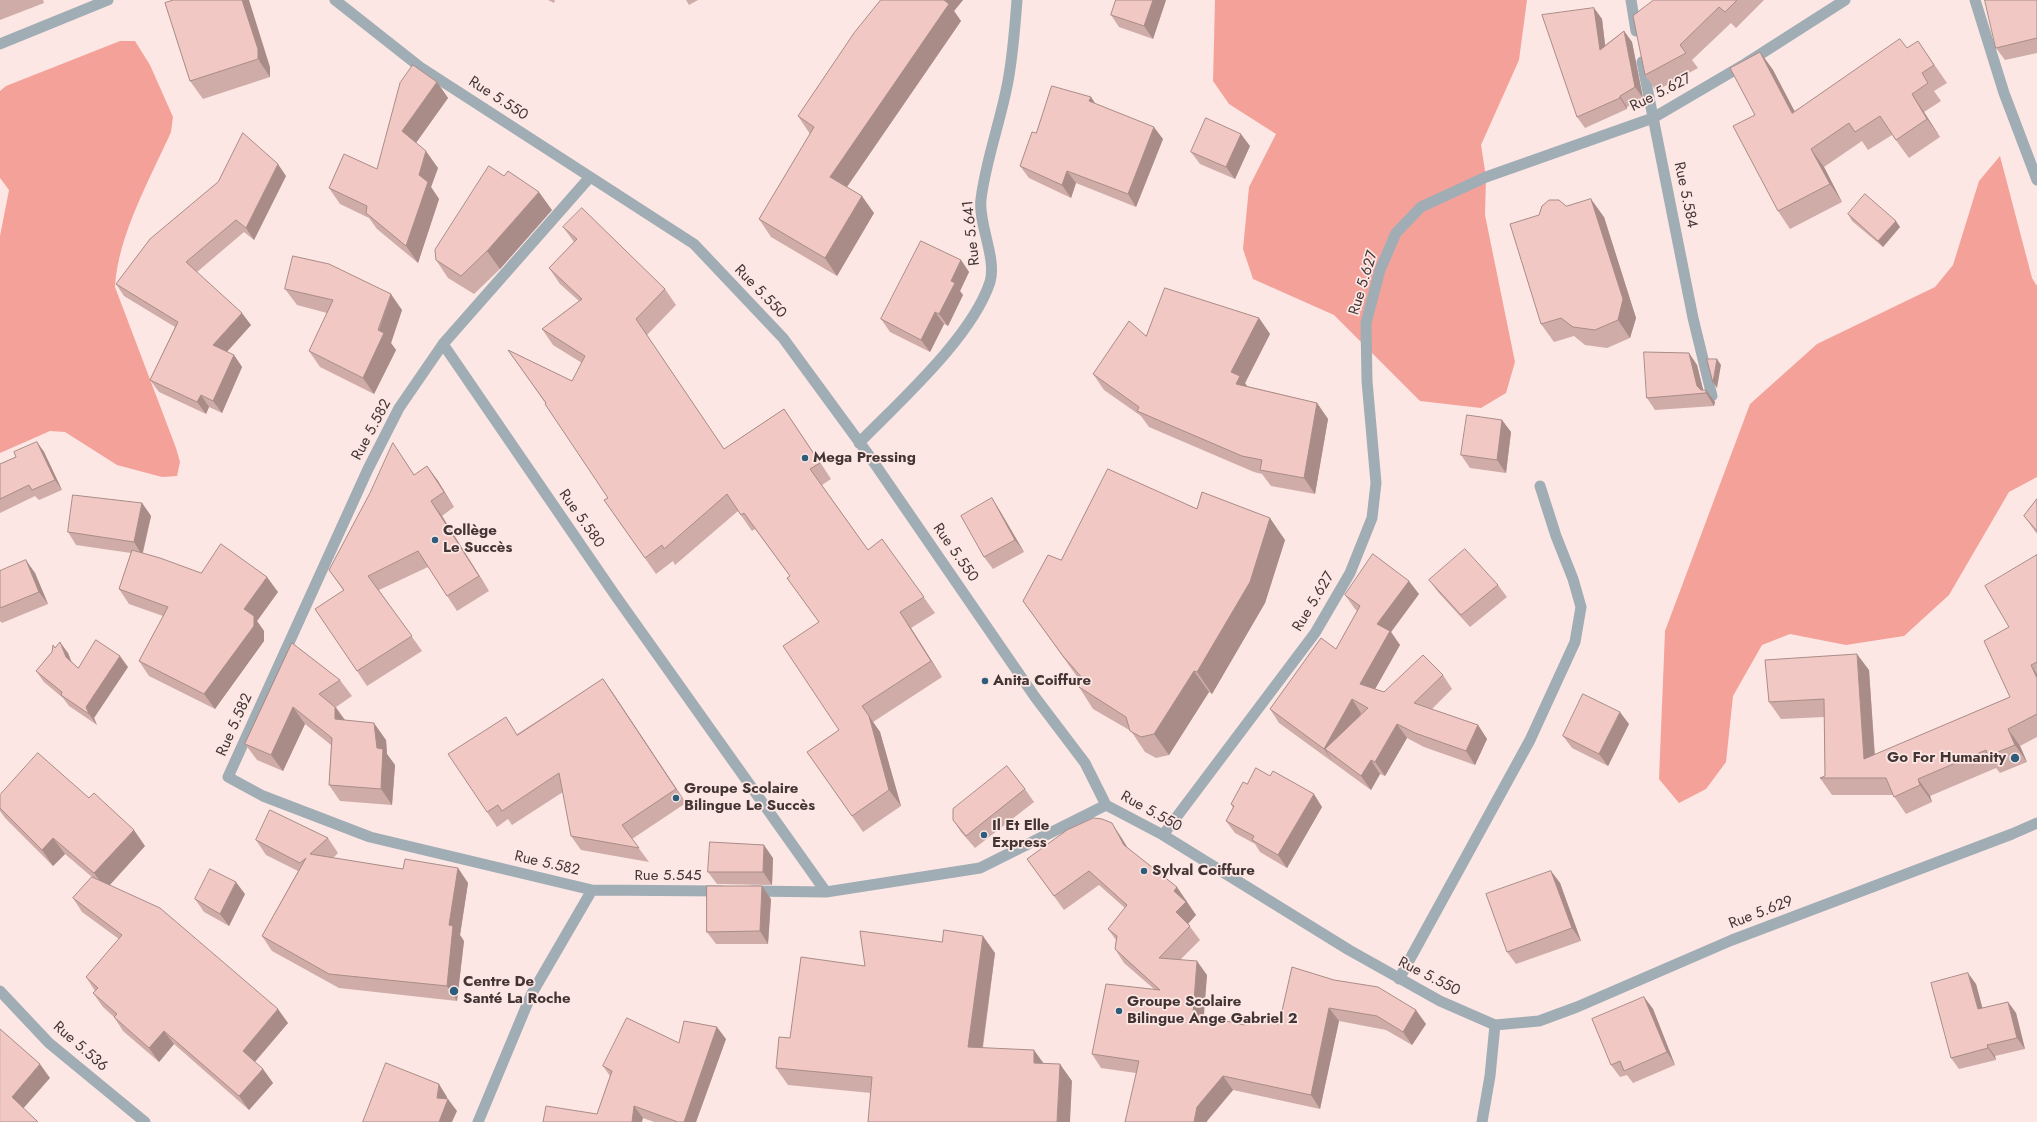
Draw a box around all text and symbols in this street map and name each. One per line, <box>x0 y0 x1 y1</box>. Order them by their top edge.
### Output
street label: Rue 5.627 <box>1627 70 1695 116</box>
street label: Rue 5.550 <box>465 73 531 125</box>
street label: Rue 5.584 <box>1669 160 1701 230</box>
street label: Rue 5.641 <box>960 199 984 267</box>
street label: Rue 5.627 <box>1346 249 1382 317</box>
street label: Rue 5.550 <box>730 262 790 322</box>
street label: Rue 5.582 <box>348 396 396 464</box>
place label: Mega Pressing <box>813 449 916 467</box>
marker: Mega Pressing <box>800 453 810 463</box>
street label: Rue 5.580 <box>554 486 608 552</box>
street label: Rue 5.550 <box>928 520 982 586</box>
place label: Collège Le Succès <box>443 522 512 557</box>
marker: Collège Le Succès <box>430 535 440 545</box>
street label: Rue 5.627 <box>1289 569 1339 635</box>
place label: Anita Coiffure <box>993 672 1091 690</box>
marker: Anita Coiffure <box>980 676 990 686</box>
street label: Rue 5.582 <box>213 691 257 759</box>
place label: Go For Humanity <box>1887 749 2006 767</box>
marker: Go For Humanity <box>2009 752 2021 764</box>
place label: Groupe Scolaire Bilingue Le Succès <box>684 780 815 815</box>
street label: Rue 5.550 <box>1117 788 1185 836</box>
marker: Groupe Scolaire Bilingue Le Succès <box>671 793 681 803</box>
place label: Il Et Elle Express <box>992 817 1049 852</box>
marker: Il Et Elle Express <box>979 830 989 840</box>
street label: Rue 5.582 <box>513 848 581 880</box>
place label: Sylval Coiffure <box>1152 862 1255 880</box>
marker: Sylval Coiffure <box>1139 866 1149 876</box>
street label: Rue 5.545 <box>634 867 702 885</box>
street label: Rue 5.629 <box>1726 893 1796 933</box>
street label: Rue 5.550 <box>1395 954 1463 1000</box>
place label: Centre De Santé La Roche <box>463 973 571 1008</box>
marker: Centre De Santé La Roche <box>448 985 460 997</box>
place label: Groupe Scolaire Bilingue Ange Gabriel 2 <box>1127 993 1298 1028</box>
marker: Groupe Scolaire Bilingue Ange Gabriel 2 <box>1114 1006 1124 1016</box>
street label: Rue 5.536 <box>49 1018 111 1076</box>

